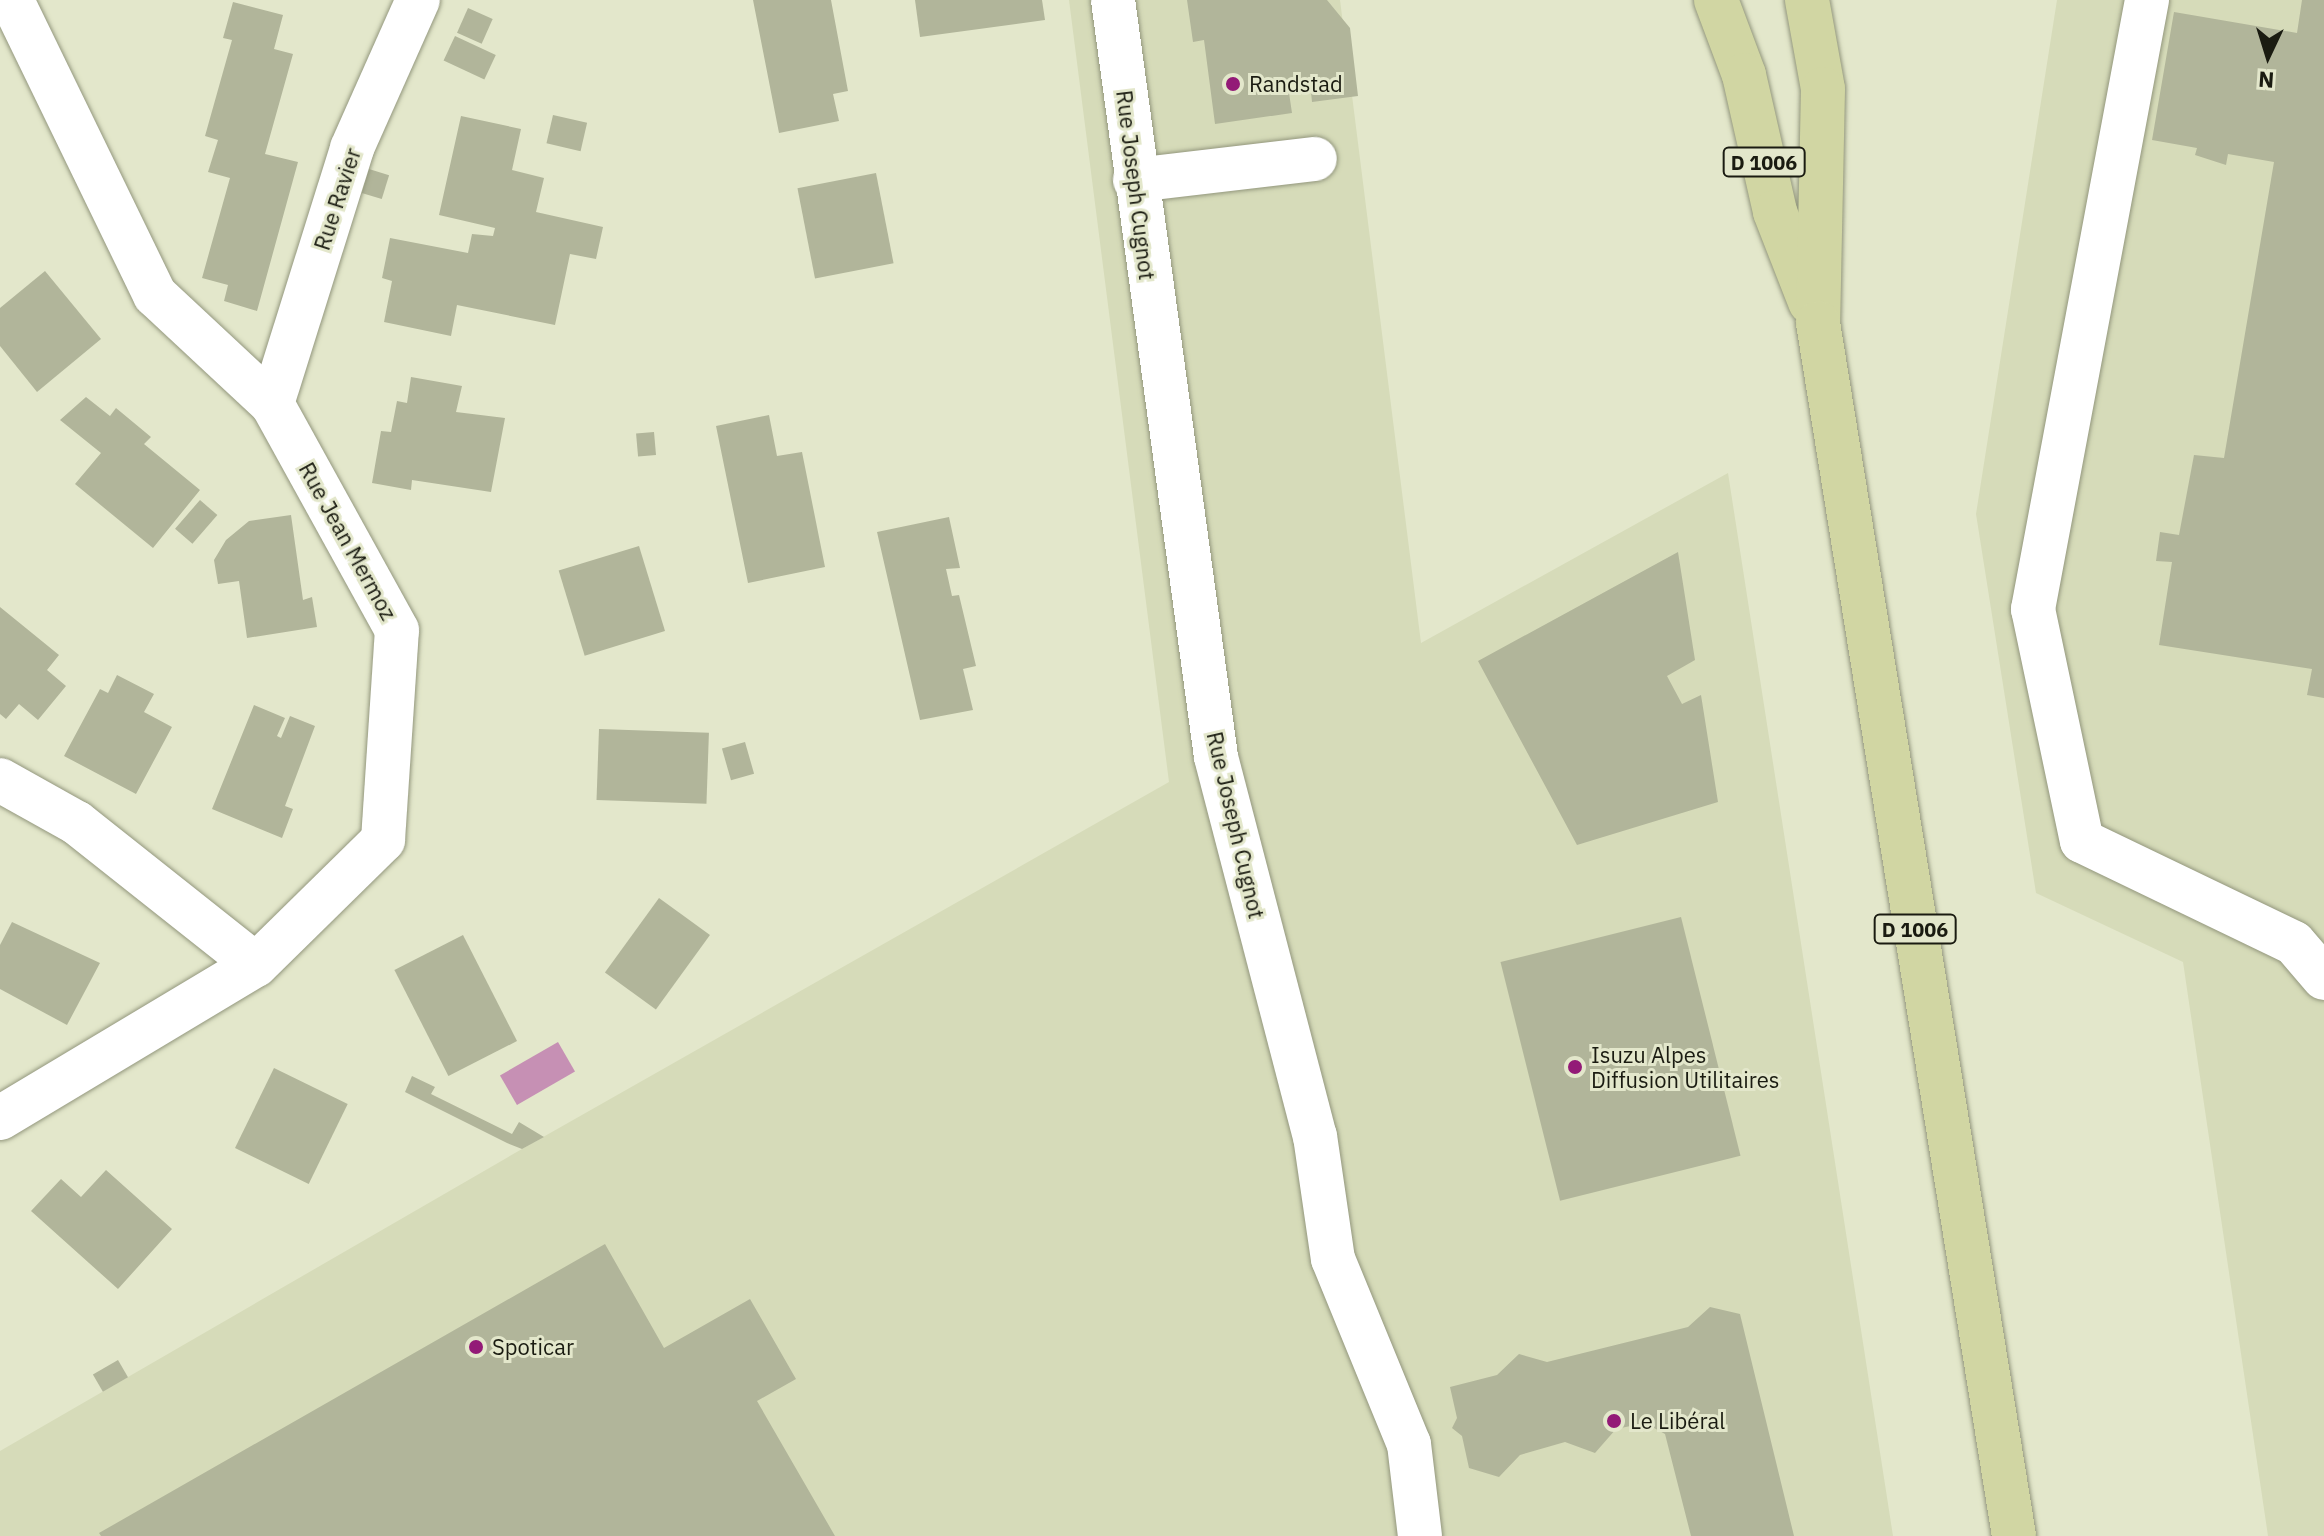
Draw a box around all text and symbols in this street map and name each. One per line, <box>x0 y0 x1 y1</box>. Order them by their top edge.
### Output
north arrow <box>2228 16 2308 96</box>
text: N <box>2257 65 2275 95</box>
place label: Randstad <box>1249 71 1343 97</box>
marker: Randstad <box>1224 75 1242 93</box>
street label: Rue Joseph Cugnot <box>1111 89 1161 281</box>
street label: Rue Ravier <box>308 145 366 253</box>
road number: D 1006 <box>1722 146 1806 178</box>
street label: Rue Jean Mermoz <box>294 458 402 624</box>
street label: Rue Joseph Cugnot <box>1202 729 1270 921</box>
road number: D 1006 <box>1873 913 1957 945</box>
place label: Isuzu Alpes Diffusion Utilitaires <box>1591 1041 1780 1092</box>
marker: Isuzu Alpes Diffusion Utilitaires <box>1566 1058 1584 1076</box>
place label: Spoticar <box>492 1334 574 1360</box>
marker: Spoticar <box>467 1338 485 1356</box>
place label: Le Libéral <box>1630 1408 1725 1434</box>
marker: Le Libéral <box>1605 1412 1623 1430</box>

